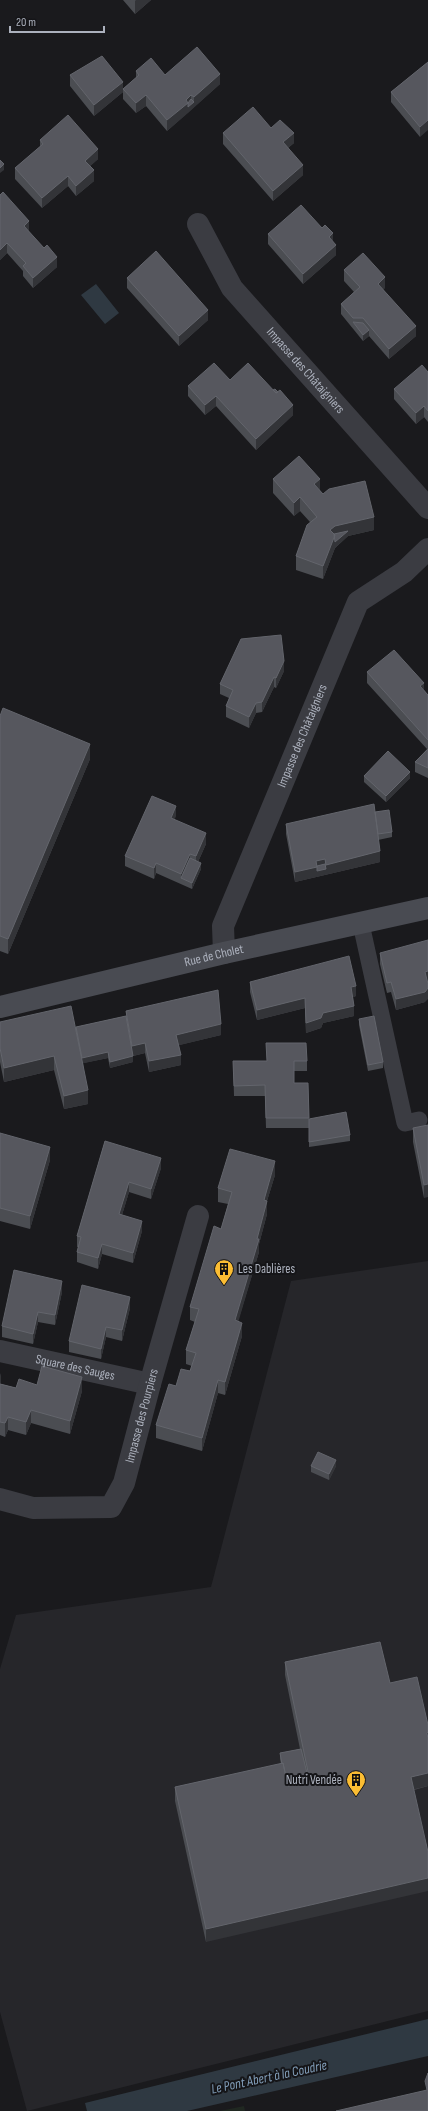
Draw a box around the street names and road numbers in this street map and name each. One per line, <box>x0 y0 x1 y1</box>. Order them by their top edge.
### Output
street label: Impasse des Châtaigniers <box>263 324 348 417</box>
street label: Impasse des Châtaigniers <box>274 682 331 790</box>
street label: Rue de Cholet <box>183 941 245 970</box>
street label: Square des Sauges <box>34 1351 117 1384</box>
street label: Impasse des Pourpiers <box>122 1367 162 1465</box>

